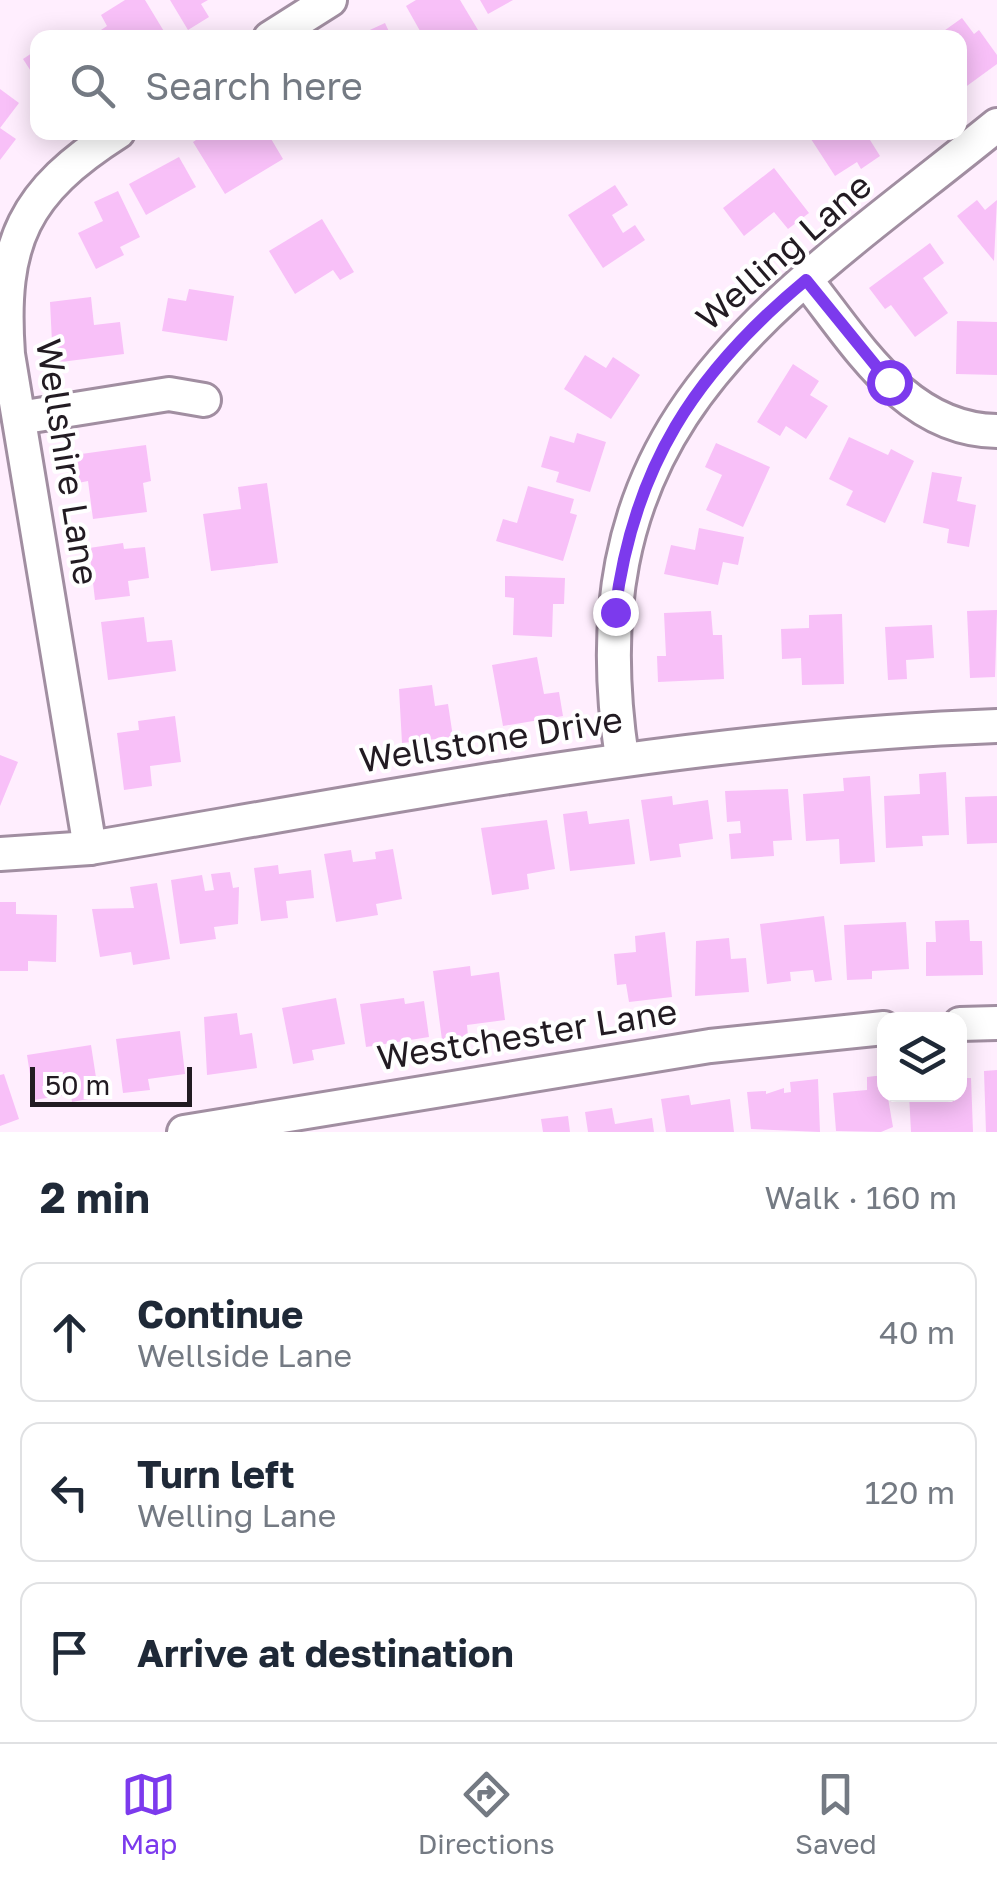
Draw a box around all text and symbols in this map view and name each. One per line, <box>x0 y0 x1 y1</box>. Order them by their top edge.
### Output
search box <box>30 30 967 140</box>
icon: search <box>65 58 120 113</box>
text: Search here <box>145 63 363 108</box>
street label: Welling Lane <box>687 164 879 339</box>
street label: Wellshire Lane <box>28 336 108 588</box>
route start <box>867 360 913 406</box>
route end <box>593 590 639 636</box>
street label: Wellstone Drive <box>356 697 625 781</box>
street label: Westchester Lane <box>374 990 680 1078</box>
map controls <box>877 1012 967 1102</box>
button: layers <box>877 1012 967 1102</box>
scale bar <box>30 1062 192 1106</box>
text: 50 m <box>45 1068 110 1101</box>
text: 2 min <box>40 1172 150 1222</box>
text: Walk · 160 m <box>765 1178 957 1216</box>
text: Continue <box>137 1291 303 1336</box>
icon: ahead <box>42 1305 97 1360</box>
text: 40 m <box>879 1313 955 1351</box>
text: Wellside Lane <box>137 1336 352 1374</box>
text: Turn left <box>137 1451 295 1496</box>
icon: left <box>42 1465 97 1520</box>
text: 120 m <box>865 1473 955 1511</box>
text: Welling Lane <box>137 1496 336 1534</box>
icon: arrive <box>42 1625 97 1680</box>
text: Arrive at destination <box>137 1630 514 1675</box>
tab: Map <box>120 1767 177 1860</box>
tab: Directions <box>418 1767 555 1860</box>
tab: Saved <box>795 1767 877 1860</box>

